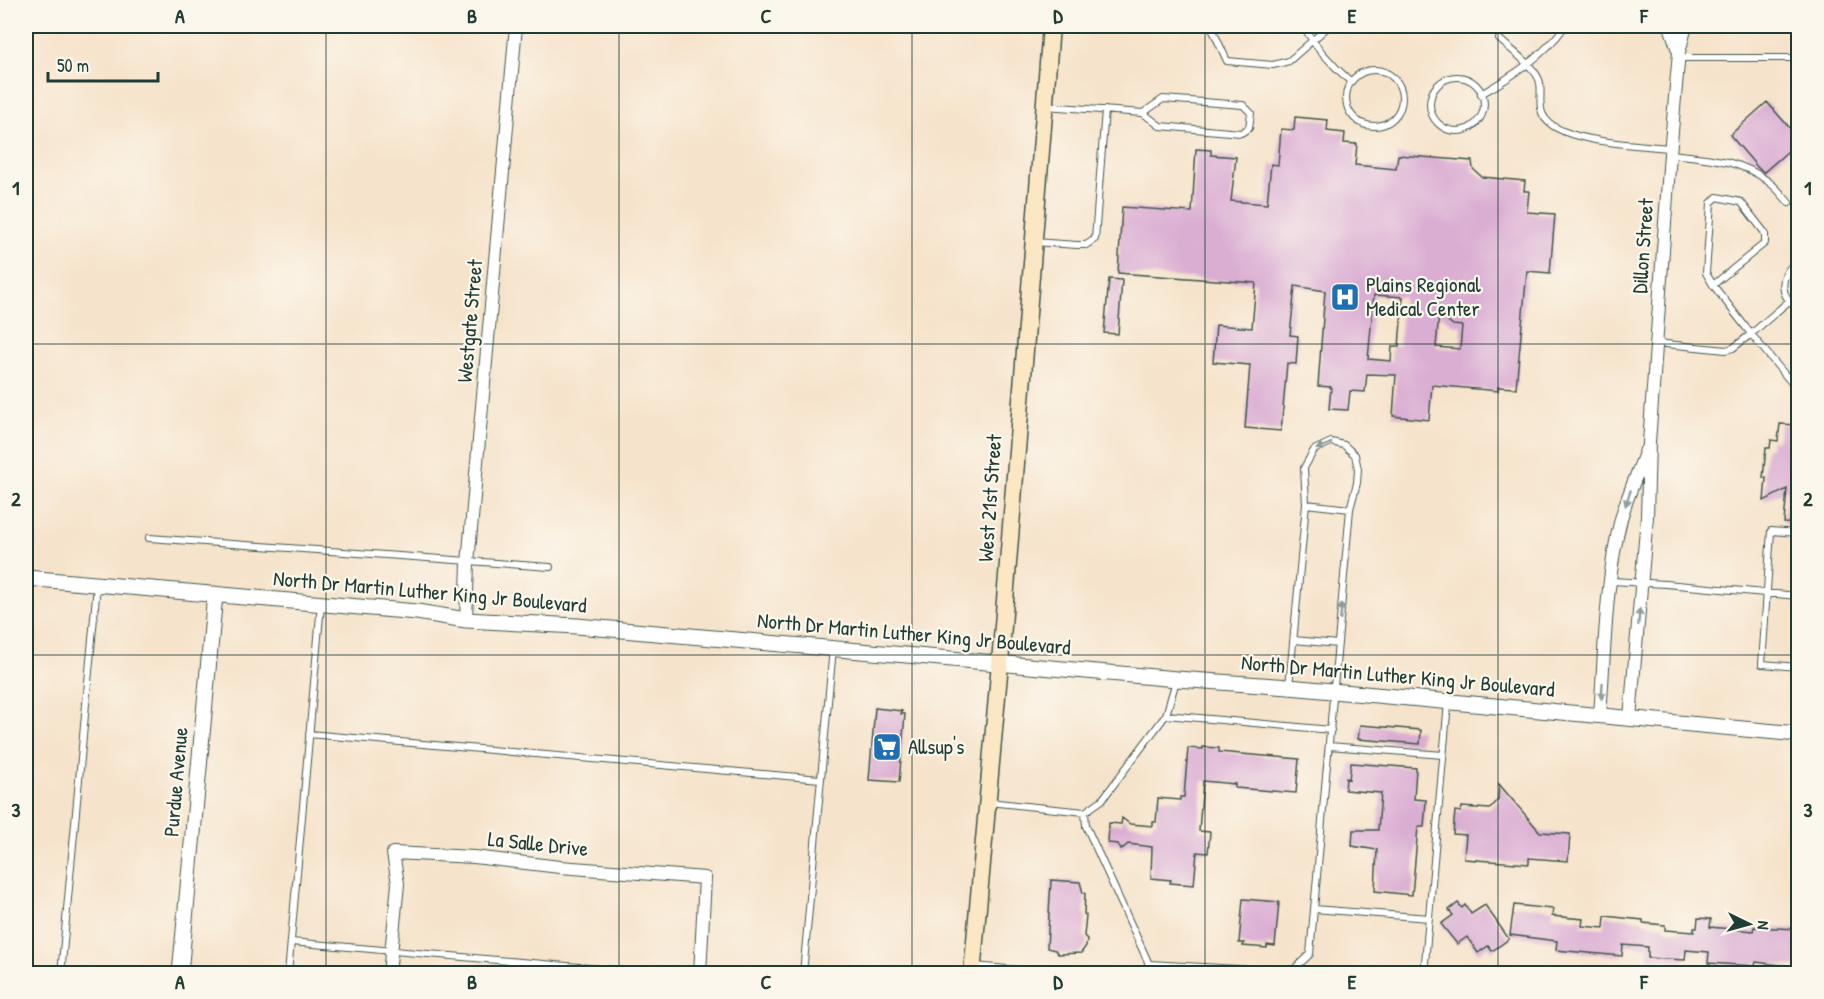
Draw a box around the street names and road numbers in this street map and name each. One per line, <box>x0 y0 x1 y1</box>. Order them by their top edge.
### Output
street label: Dillon Street <box>1625 197 1660 295</box>
street label: Westgate Street <box>450 257 489 384</box>
street label: West 21st Street <box>971 432 1008 563</box>
street label: North Dr Martin Luther King Jr Boulevard <box>272 563 588 620</box>
street label: North Dr Martin Luther King Jr Boulevard <box>756 605 1072 662</box>
street label: North Dr Martin Luther King Jr Boulevard <box>1240 647 1556 704</box>
street label: Purdue Avenue <box>156 726 195 838</box>
street label: La Salle Drive <box>487 824 590 863</box>

